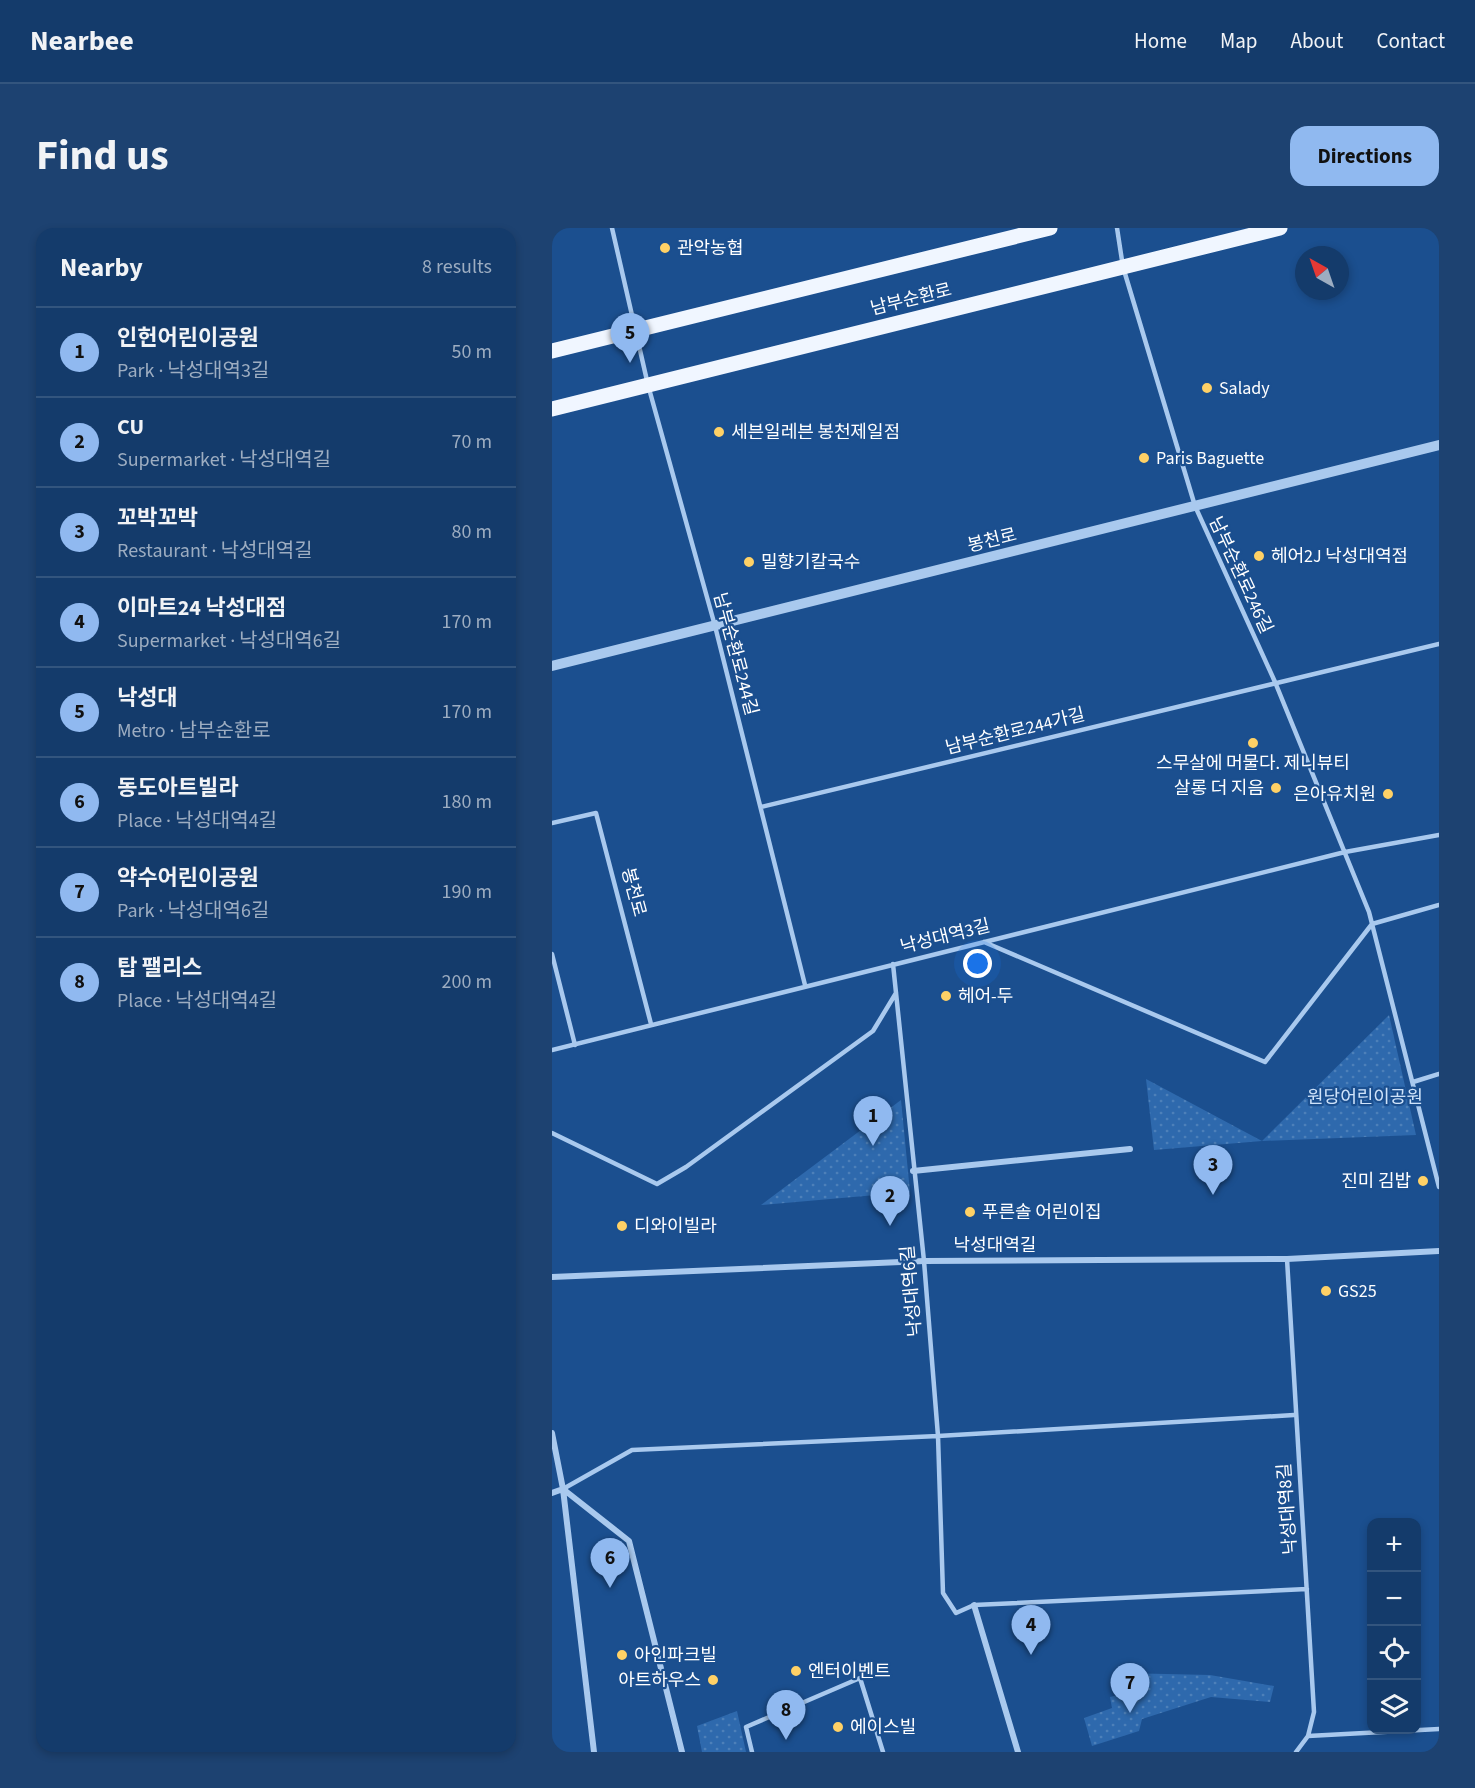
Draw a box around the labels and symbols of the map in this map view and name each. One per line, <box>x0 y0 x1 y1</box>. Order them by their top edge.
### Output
place label: 관악농협 <box>677 236 743 261</box>
marker: 관악농협 <box>658 241 672 255</box>
north arrow <box>1295 246 1349 300</box>
street label: 남부순환로 <box>868 277 954 322</box>
pin: 5 <box>610 314 650 363</box>
place label: Salady <box>1219 376 1270 401</box>
marker: Salady <box>1200 381 1214 395</box>
place label: 세븐일레븐 봉천제일점 <box>731 420 900 445</box>
marker: 세븐일레븐 봉천제일점 <box>712 425 726 439</box>
place label: Paris Baguette <box>1156 446 1264 471</box>
marker: Paris Baguette <box>1137 451 1151 465</box>
street label: 남부순환로246길 <box>1203 513 1279 638</box>
street label: 봉천로 <box>965 522 1019 559</box>
place label: 헤어2J 낙성대역점 <box>1271 544 1408 569</box>
marker: 헤어2J 낙성대역점 <box>1252 549 1266 563</box>
place label: 밀향기칼국수 <box>761 550 860 575</box>
marker: 밀향기칼국수 <box>742 555 756 569</box>
street label: 남부순환로244길 <box>707 590 764 718</box>
street label: 남부순환로244가길 <box>943 702 1087 761</box>
marker: 스무살에 머물다. 제니뷰티 <box>1246 736 1260 750</box>
place label: 스무살에 머물다. 제니뷰티 <box>1156 751 1350 776</box>
place label: 살롱 더 지음 <box>1174 776 1264 801</box>
marker: 살롱 더 지음 <box>1269 781 1283 795</box>
place label: 은아유치원 <box>1293 782 1376 807</box>
marker: 은아유치원 <box>1381 787 1395 801</box>
street label: 봉천로 <box>615 865 652 919</box>
street label: 낙성대역3길 <box>898 913 993 960</box>
your location <box>963 949 992 978</box>
place label: 헤어-두 <box>958 984 1013 1009</box>
marker: 헤어-두 <box>939 989 953 1003</box>
park label: 원당어린이공원 <box>1307 1085 1423 1110</box>
pin: 1 <box>854 1096 892 1146</box>
pin: 3 <box>1194 1146 1232 1195</box>
place label: 진미 김밥 <box>1341 1169 1411 1194</box>
marker: 진미 김밥 <box>1416 1174 1430 1188</box>
pin: 2 <box>870 1176 910 1226</box>
place label: 푸른솔 어린이집 <box>982 1200 1102 1225</box>
marker: 푸른솔 어린이집 <box>963 1205 977 1219</box>
place label: 디와이빌라 <box>634 1214 717 1239</box>
marker: 디와이빌라 <box>615 1219 629 1233</box>
street label: 낙성대역길 <box>954 1233 1036 1258</box>
street label: 낙성대역6길 <box>895 1244 928 1338</box>
place label: GS25 <box>1338 1279 1377 1304</box>
marker: GS25 <box>1319 1284 1333 1298</box>
street label: 낙성대역8길 <box>1272 1462 1303 1556</box>
pin: 6 <box>590 1538 630 1588</box>
pin: 4 <box>1012 1606 1050 1655</box>
place label: 아인파크빌 <box>634 1643 717 1668</box>
marker: 아인파크빌 <box>615 1648 629 1662</box>
place label: 엔터이벤트 <box>808 1659 891 1684</box>
marker: 엔터이벤트 <box>789 1664 803 1678</box>
pin: 7 <box>1110 1664 1150 1713</box>
place label: 아트하우스 <box>618 1668 701 1693</box>
marker: 아트하우스 <box>706 1673 720 1687</box>
pin: 8 <box>766 1690 806 1740</box>
place label: 에이스빌 <box>850 1715 916 1740</box>
marker: 에이스빌 <box>831 1720 845 1734</box>

